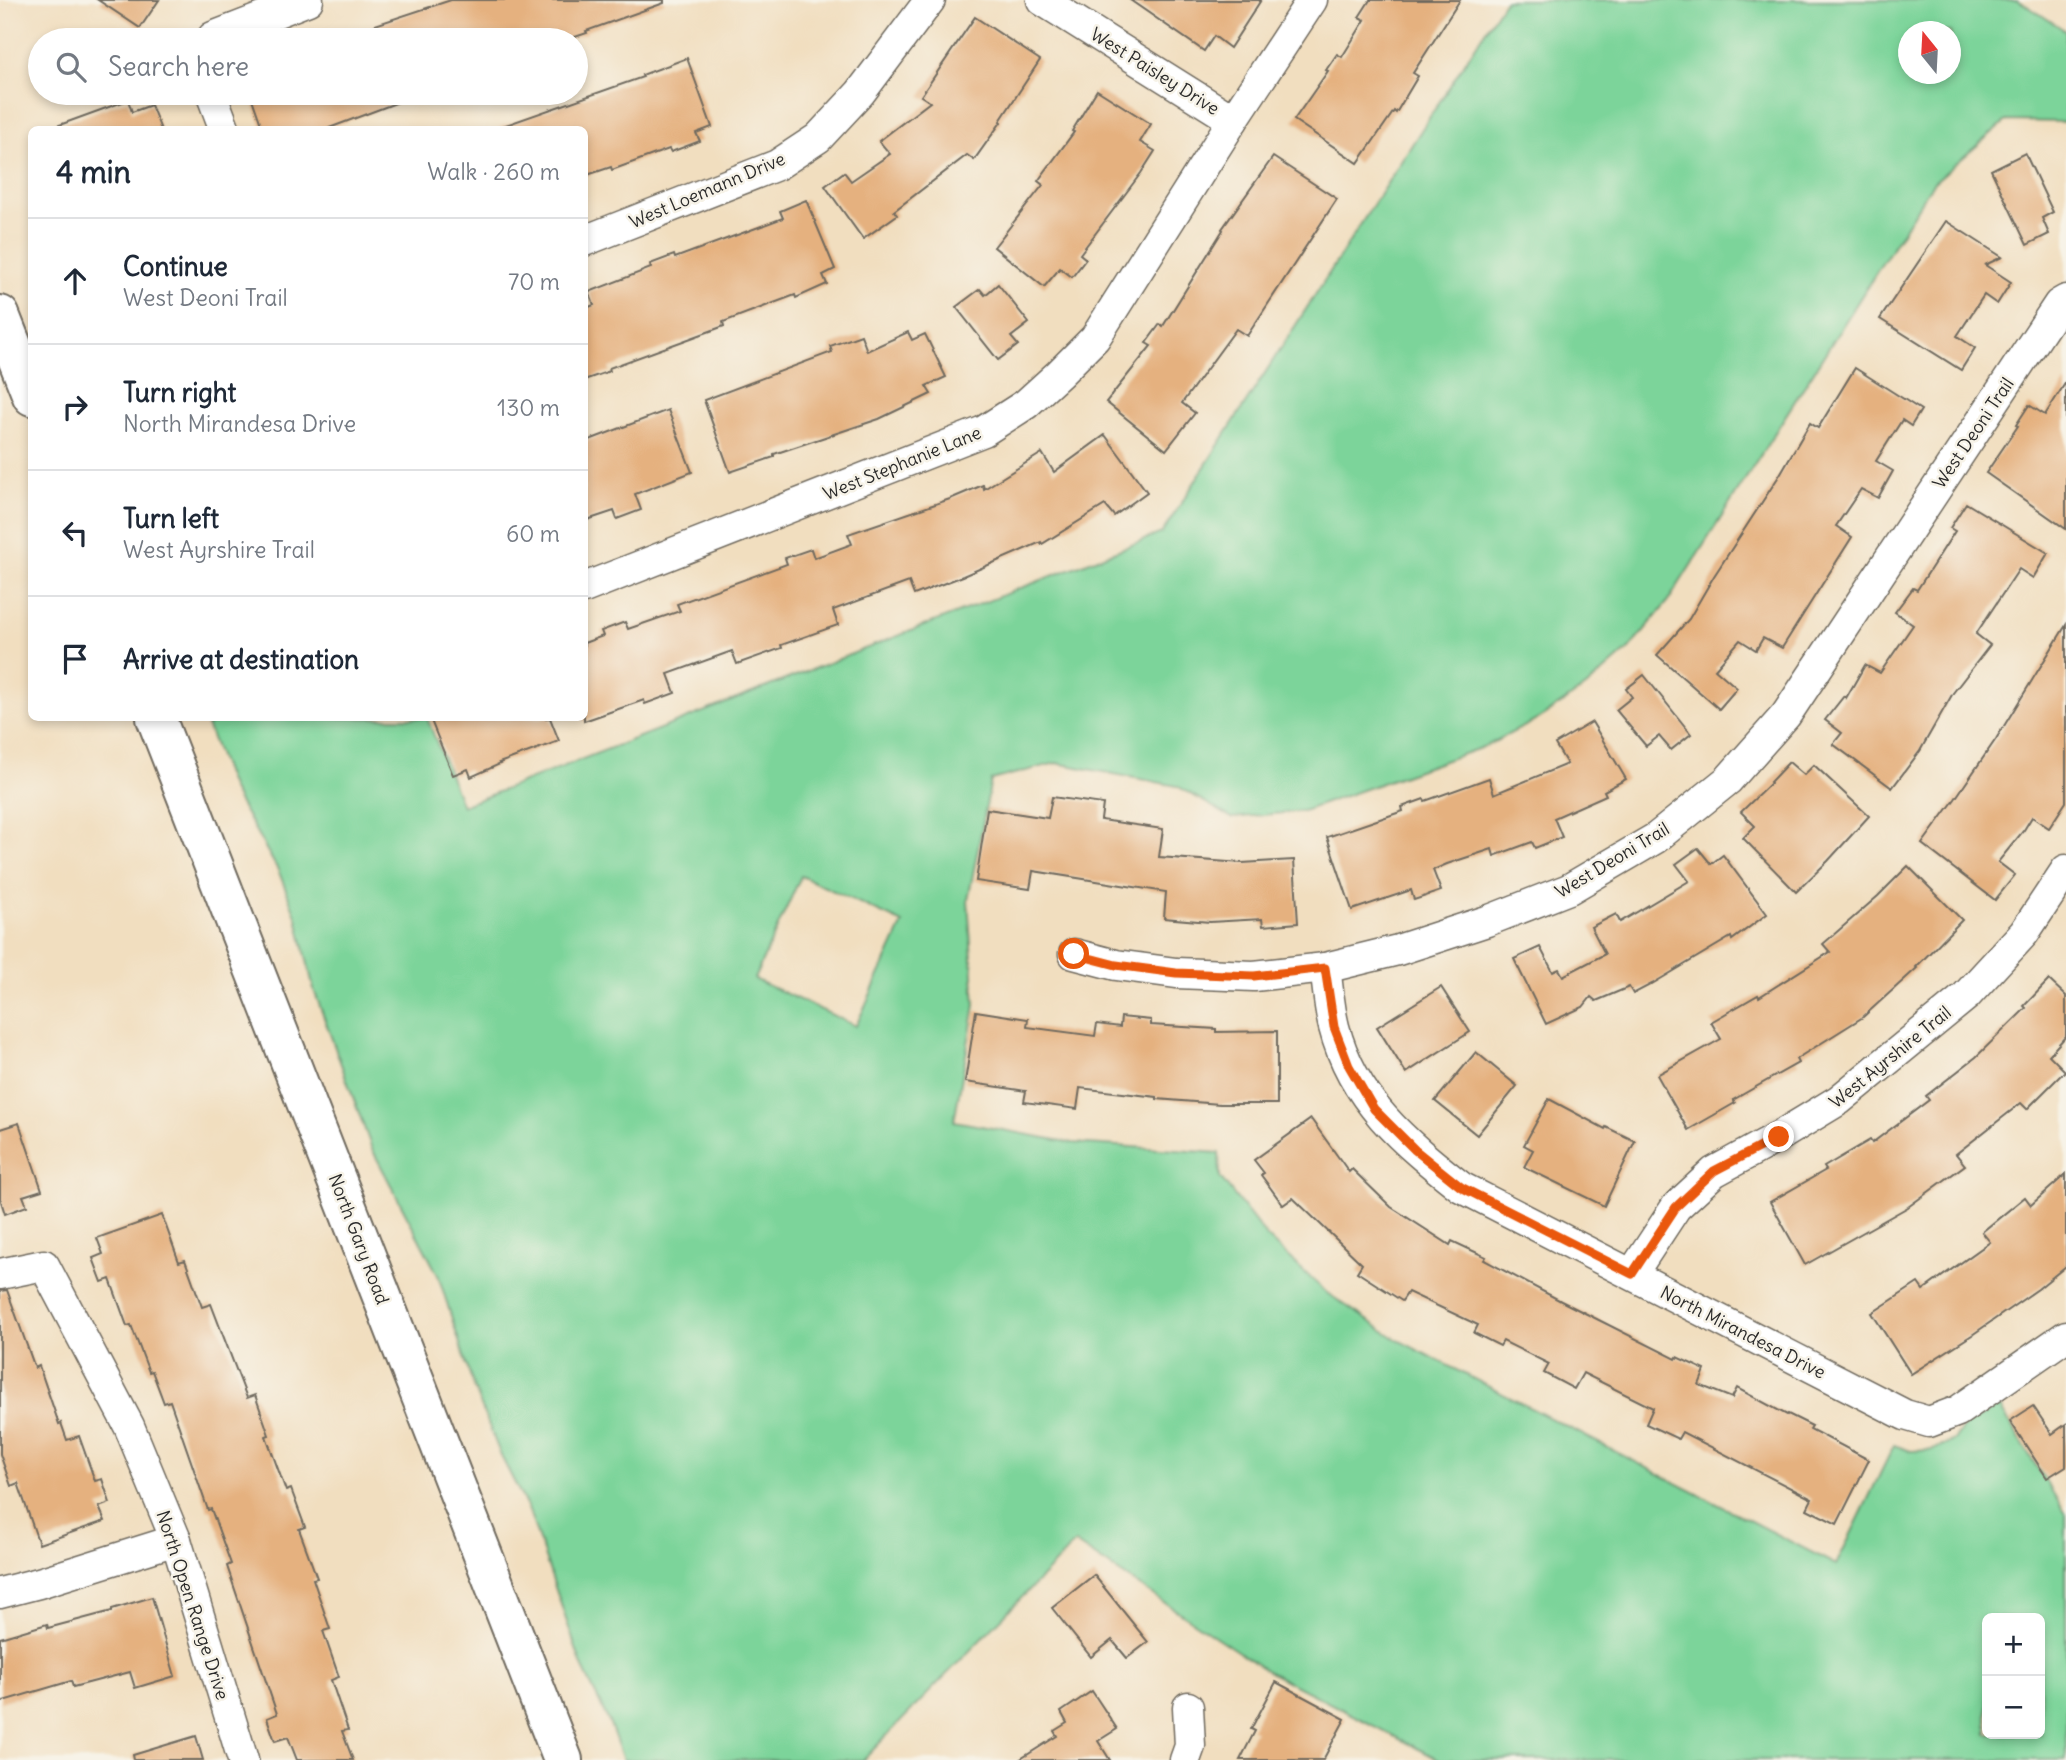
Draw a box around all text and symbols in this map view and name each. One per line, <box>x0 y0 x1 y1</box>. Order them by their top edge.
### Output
north arrow <box>1898 21 1961 84</box>
street label: West Paisley Drive <box>1086 22 1224 120</box>
search box <box>28 28 588 105</box>
icon: search <box>52 48 90 86</box>
text: Search here <box>108 50 249 83</box>
street label: West Loemann Drive <box>626 147 788 233</box>
text: 4 min <box>56 153 131 191</box>
text: Walk · 260 m <box>427 157 560 186</box>
text: Continue <box>123 250 228 283</box>
icon: ahead <box>56 262 94 300</box>
text: 70 m <box>508 267 560 296</box>
text: West Deoni Trail <box>123 283 288 312</box>
street label: West Deoni Trail <box>1927 373 2019 493</box>
text: Turn right <box>123 376 236 409</box>
icon: right <box>56 388 94 426</box>
text: 130 m <box>497 393 560 422</box>
text: North Mirandesa Drive <box>123 409 356 438</box>
street label: West Stephanie Lane <box>820 421 984 505</box>
text: Turn left <box>123 502 219 535</box>
icon: left <box>56 514 94 552</box>
text: 60 m <box>506 519 560 548</box>
text: West Ayrshire Trail <box>123 535 315 564</box>
icon: arrive <box>56 640 94 678</box>
text: Arrive at destination <box>123 643 359 676</box>
street label: West Deoni Trail <box>1551 817 1673 903</box>
route start <box>1058 938 1089 969</box>
street label: West Ayrshire Trail <box>1824 1001 1956 1113</box>
route end <box>1763 1121 1794 1152</box>
street label: North Gary Road <box>324 1171 395 1308</box>
street label: North Mirandesa Drive <box>1657 1280 1829 1384</box>
street label: North Open Range Drive <box>152 1507 234 1703</box>
map controls <box>1982 1613 2045 1739</box>
button: + <box>1982 1613 2045 1676</box>
button: − <box>1982 1676 2045 1739</box>

